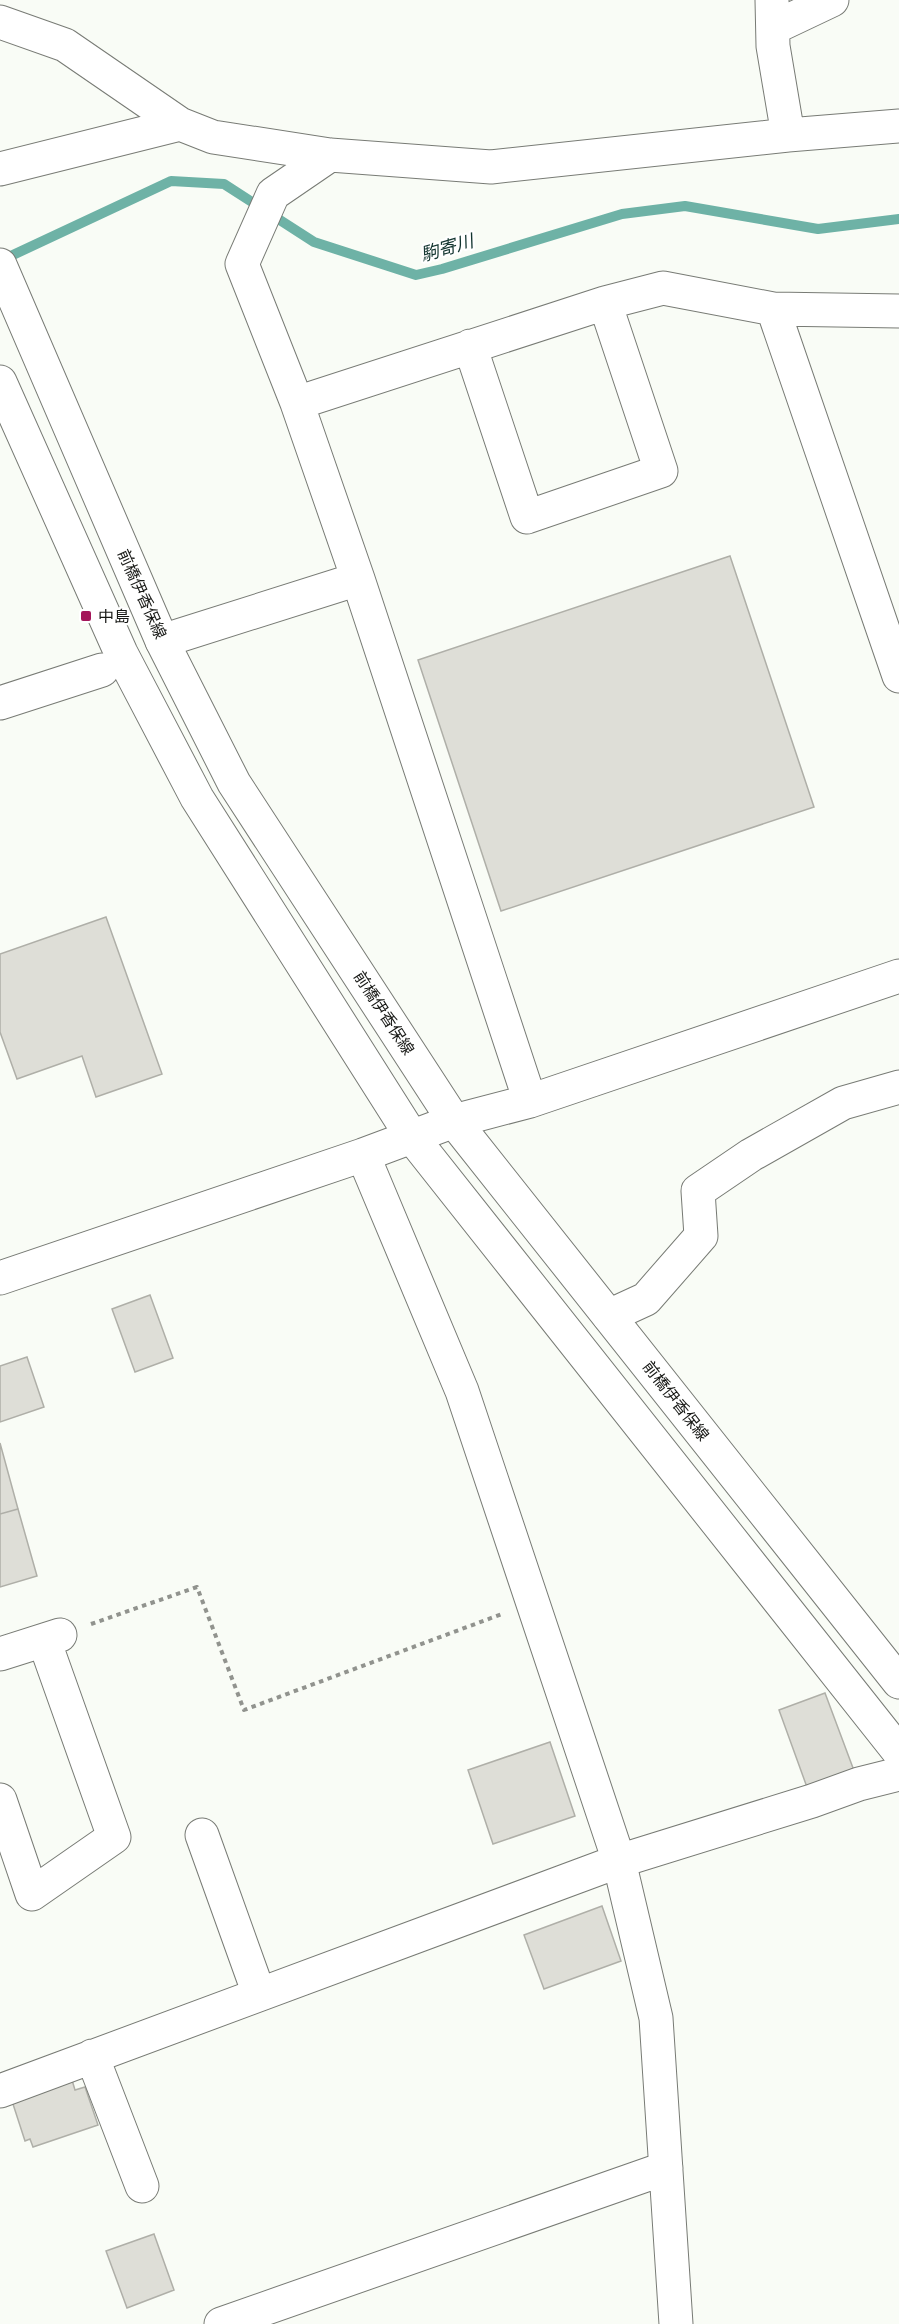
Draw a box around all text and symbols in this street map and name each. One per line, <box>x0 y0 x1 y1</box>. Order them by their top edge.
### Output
water label: 駒寄川 <box>418 229 478 266</box>
street label: 前橋伊香保線 <box>114 546 170 642</box>
place label: 中島 <box>98 607 130 626</box>
marker: 中島 <box>79 609 93 623</box>
street label: 前橋伊香保線 <box>350 968 418 1058</box>
street label: 前橋伊香保線 <box>639 1357 713 1445</box>

